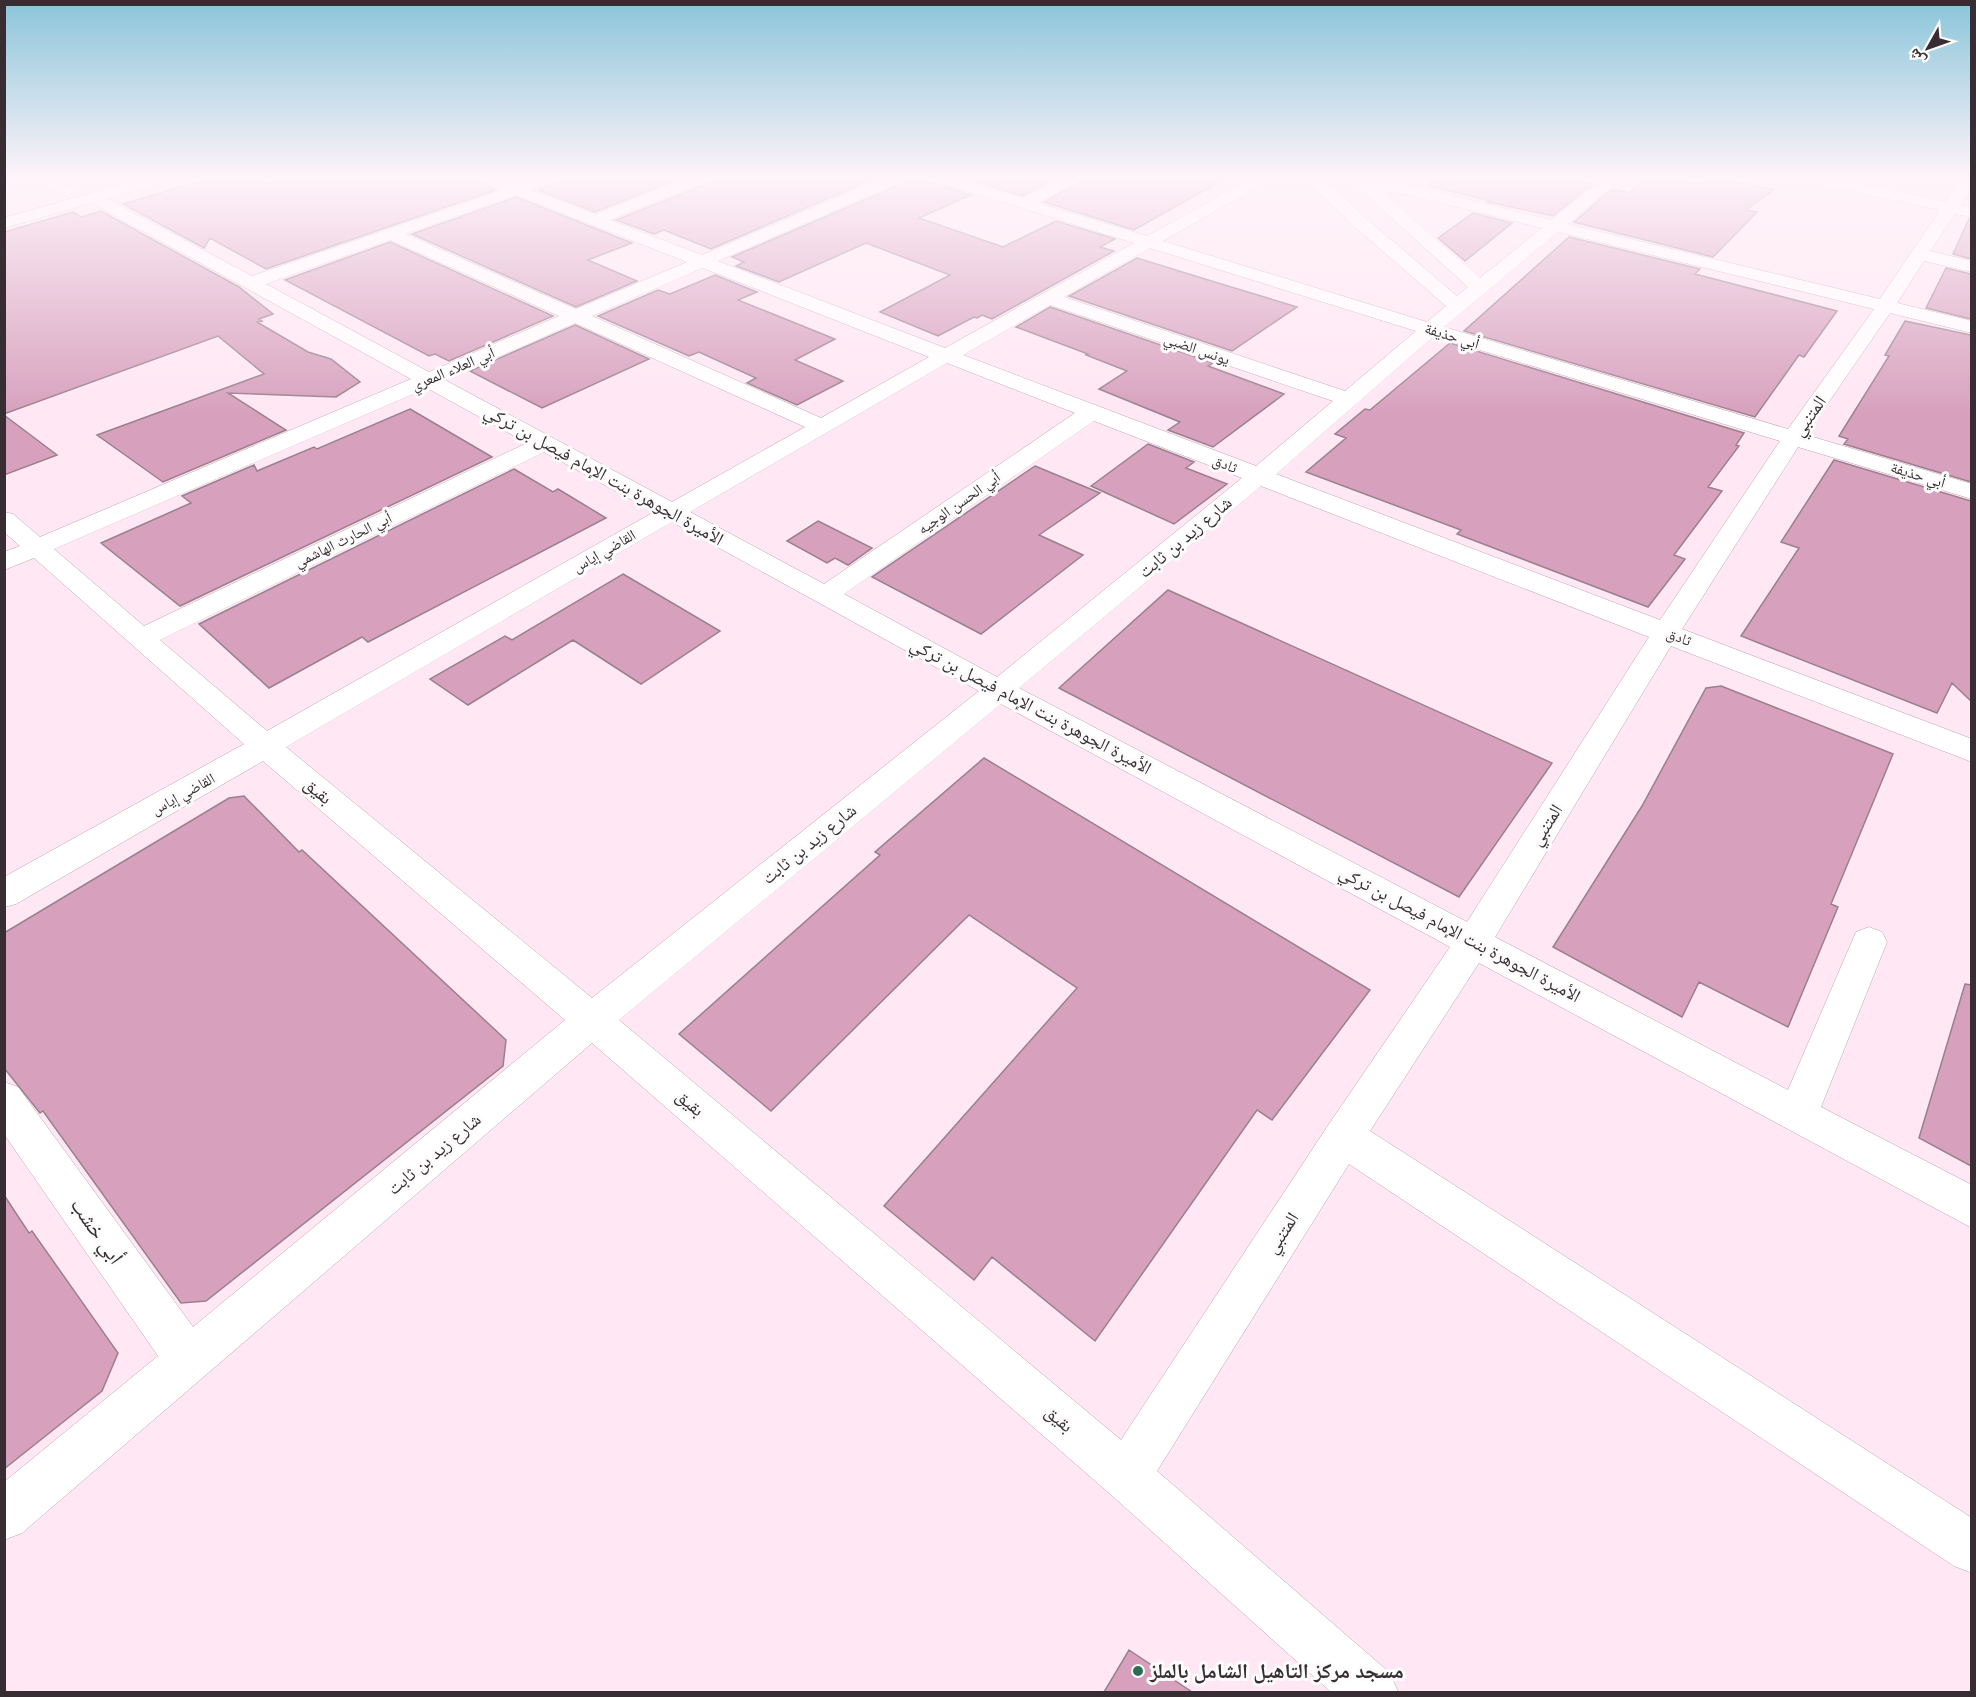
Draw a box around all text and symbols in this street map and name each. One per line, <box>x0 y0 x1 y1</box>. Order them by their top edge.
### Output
north arrow <box>1898 18 1958 78</box>
text: ش <box>1904 45 1930 70</box>
street label: أبي حذيفة <box>1422 319 1482 356</box>
street label: يونس الضبي <box>1161 329 1233 371</box>
street label: أبي العلاء المعري <box>409 343 499 397</box>
street label: المتنبي <box>1787 391 1834 443</box>
street label: الأميرة الجوهرة بنت الإمام فيصل بن تركي <box>479 400 727 553</box>
street label: ثادق <box>1210 451 1240 478</box>
street label: أبي حذيفة <box>1888 458 1948 495</box>
street label: أبي الحسن الوجيه <box>914 468 1005 540</box>
street label: شارع زيد بن ثابت <box>1134 491 1236 583</box>
street label: أبي الحارث الهاشمي <box>291 509 396 574</box>
street label: القاضي إياس <box>569 526 640 579</box>
street label: ثادق <box>1664 624 1694 651</box>
street label: الأميرة الجوهرة بنت الإمام فيصل بن تركي <box>905 633 1155 782</box>
street label: القاضي إياس <box>148 769 219 821</box>
street label: بقيق <box>299 773 337 809</box>
street label: شارع زيد بن ثابت <box>757 799 861 889</box>
street label: المتنبي <box>1525 800 1570 852</box>
street label: الأميرة الجوهرة بنت الإمام فيصل بن تركي <box>1334 861 1584 1010</box>
street label: بقيق <box>671 1085 709 1121</box>
street label: شارع زيد بن ثابت <box>383 1108 485 1200</box>
street label: أبي خشب <box>62 1193 129 1271</box>
street label: المتنبي <box>1261 1208 1306 1260</box>
street label: بقيق <box>1040 1401 1078 1437</box>
place label: مسجد مركز التاهيل الشامل بالملز <box>1149 1659 1404 1684</box>
marker: مسجد مركز التاهيل الشامل بالملز <box>1131 1664 1145 1678</box>

